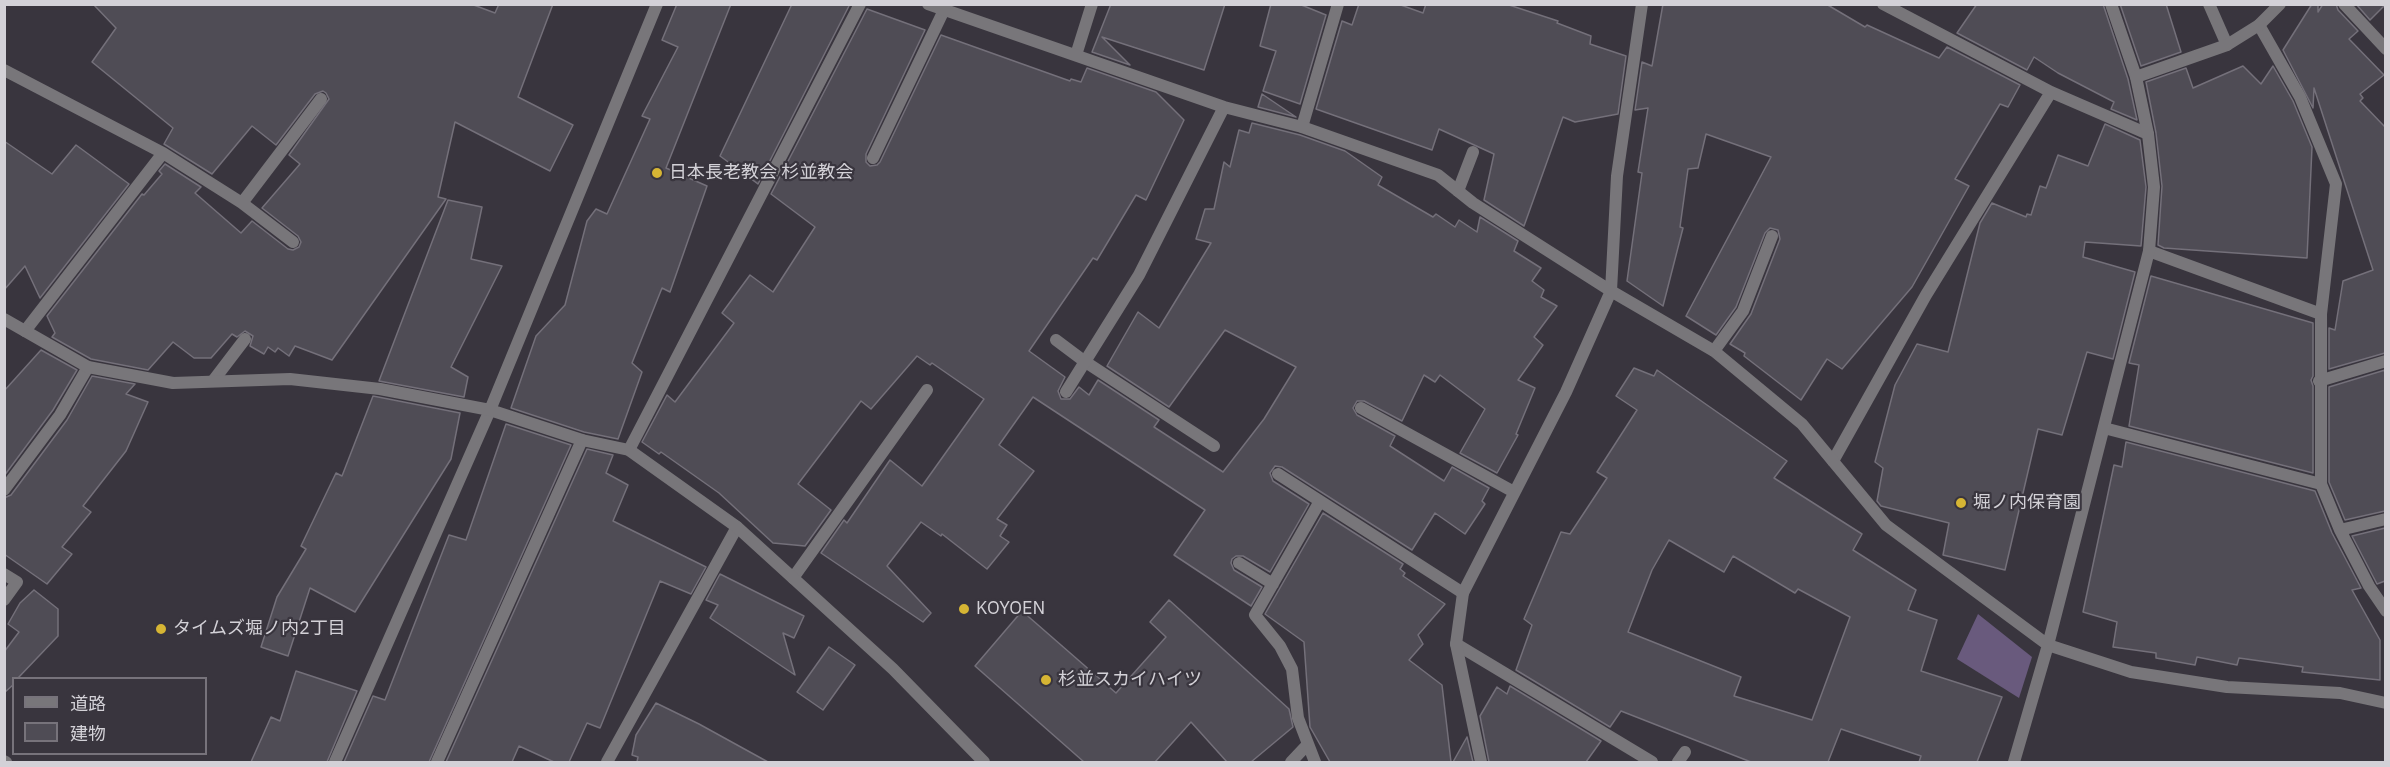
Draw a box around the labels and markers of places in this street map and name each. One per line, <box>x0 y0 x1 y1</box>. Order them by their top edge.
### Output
place label: 日本長老教会 杉並教会 <box>669 162 853 184</box>
marker: 日本長老教会 杉並教会 <box>650 166 664 180</box>
place label: 堀ノ内保育園 <box>1973 492 2081 514</box>
marker: 堀ノ内保育園 <box>1954 496 1968 510</box>
place label: KOYOEN <box>976 598 1045 620</box>
marker: KOYOEN <box>957 602 971 616</box>
place label: タイムズ堀ノ内2丁目 <box>173 618 346 640</box>
marker: タイムズ堀ノ内2丁目 <box>154 622 168 636</box>
place label: 杉並スカイハイツ <box>1058 669 1202 691</box>
marker: 杉並スカイハイツ <box>1039 673 1053 687</box>

